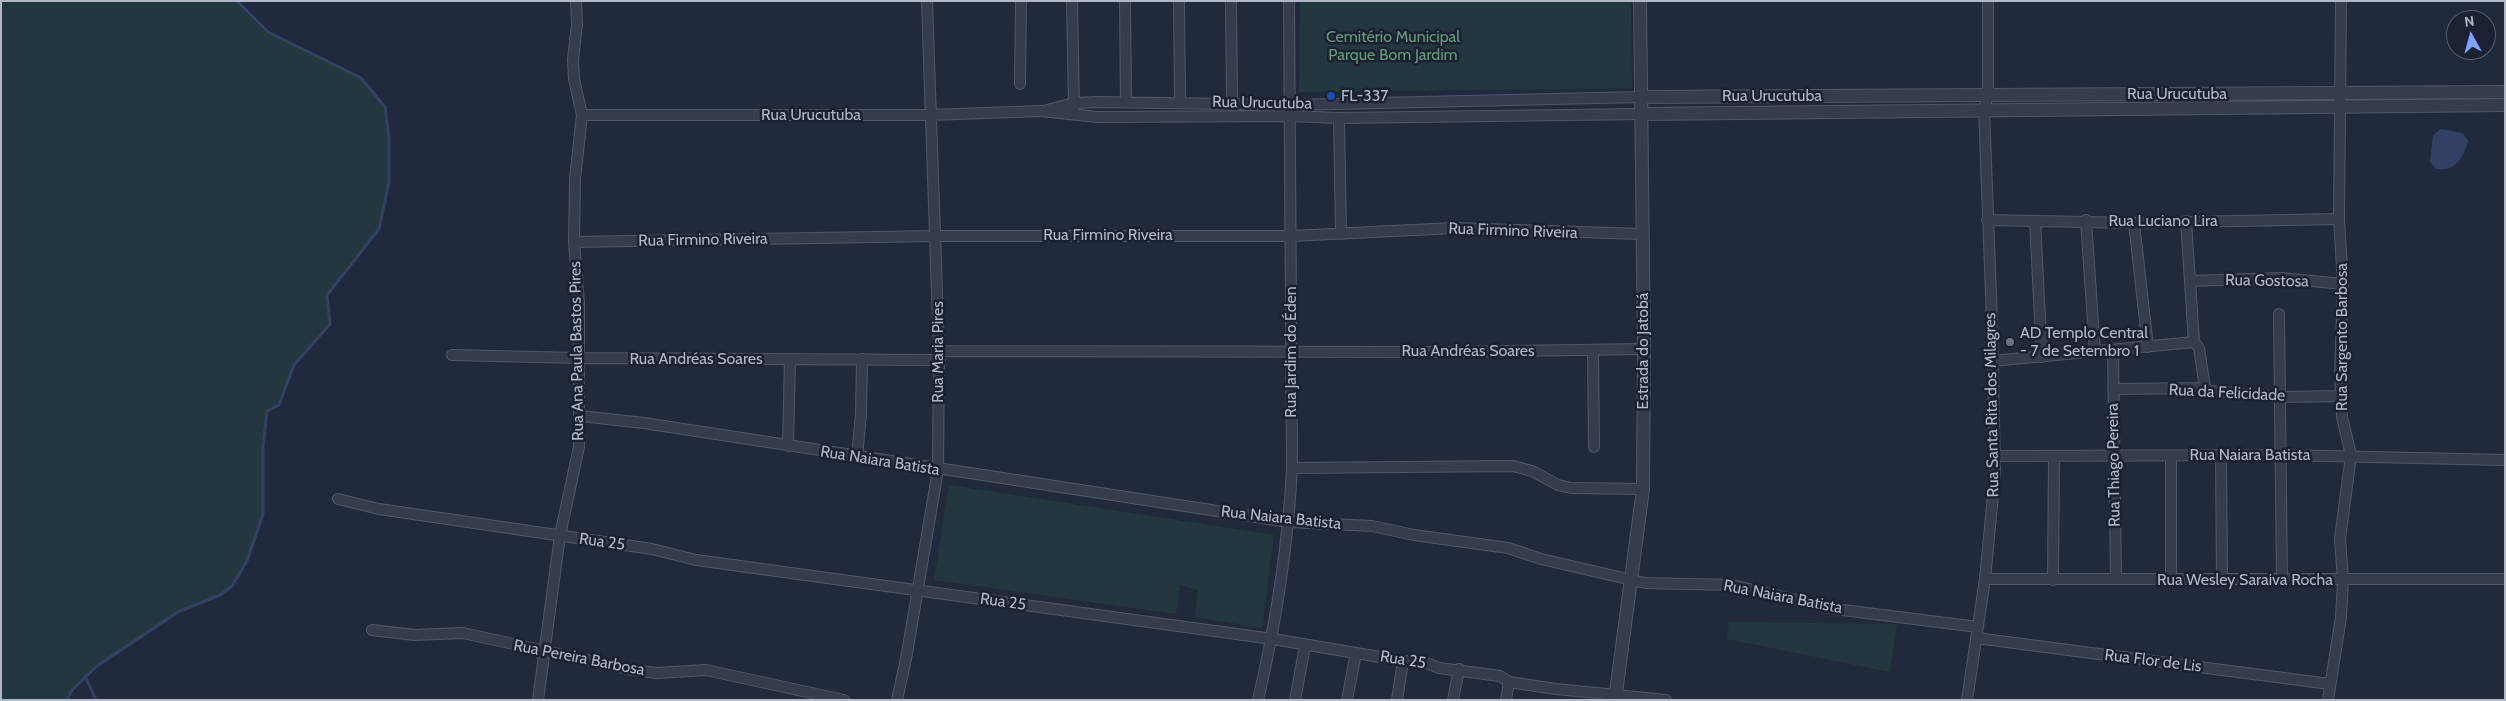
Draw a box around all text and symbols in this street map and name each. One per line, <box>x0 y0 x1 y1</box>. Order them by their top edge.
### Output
north arrow <box>2446 10 2496 60</box>
text: N <box>2463 12 2475 31</box>
park label: Cemitério Municipal Parque Bom Jardim <box>1326 27 1460 65</box>
street label: Rua Urucutuba <box>2127 84 2227 104</box>
place label: FL-337 <box>1341 86 1388 106</box>
street label: Rua Urucutuba <box>1722 86 1822 106</box>
marker: FL-337 <box>1325 90 1337 102</box>
street label: Rua Urucutuba <box>1212 93 1312 113</box>
street label: Rua Urucutuba <box>761 105 861 125</box>
street label: Rua Luciano Lira <box>2108 211 2218 231</box>
street label: Rua Firmino Riveira <box>1448 219 1578 243</box>
street label: Rua Firmino Riveira <box>1043 225 1173 245</box>
street label: Rua Firmino Riveira <box>638 229 768 251</box>
street label: Rua Ana Paula Bastos Pires <box>566 261 588 441</box>
street label: Rua Sargento Barbosa <box>2332 263 2352 411</box>
street label: Rua Gostosa <box>2225 271 2309 291</box>
street label: Rua Jardim do Éden <box>1281 286 1301 418</box>
street label: Estrada do Jatobá <box>1633 293 1653 409</box>
street label: Rua Maria Pires <box>928 301 948 403</box>
street label: Rua Santa Rita dos Milagres <box>1981 313 2003 497</box>
place label: AD Templo Central - 7 de Setembro 1 <box>2020 323 2148 361</box>
marker: AD Templo Central - 7 de Setembro 1 <box>2004 336 2016 348</box>
street label: Rua Andréas Soares <box>1401 341 1535 361</box>
street label: Rua Andréas Soares <box>629 349 763 369</box>
street label: Rua da Felicidade <box>2168 380 2286 406</box>
street label: Rua Thiago Pereira <box>2103 403 2125 527</box>
street label: Rua Naiara Batista <box>819 442 941 480</box>
street label: Rua Naiara Batista <box>2190 445 2310 465</box>
street label: Rua Naiara Batista <box>1220 502 1342 534</box>
street label: Rua 25 <box>578 529 626 555</box>
street label: Rua Wesley Saraiva Rocha <box>2157 570 2333 590</box>
street label: Rua Naiara Batista <box>1722 576 1844 618</box>
street label: Rua 25 <box>979 589 1027 615</box>
street label: Rua Pereira Barbosa <box>512 636 646 680</box>
street label: Rua Flor de Lis <box>2104 646 2202 676</box>
street label: Rua 25 <box>1379 647 1427 673</box>

